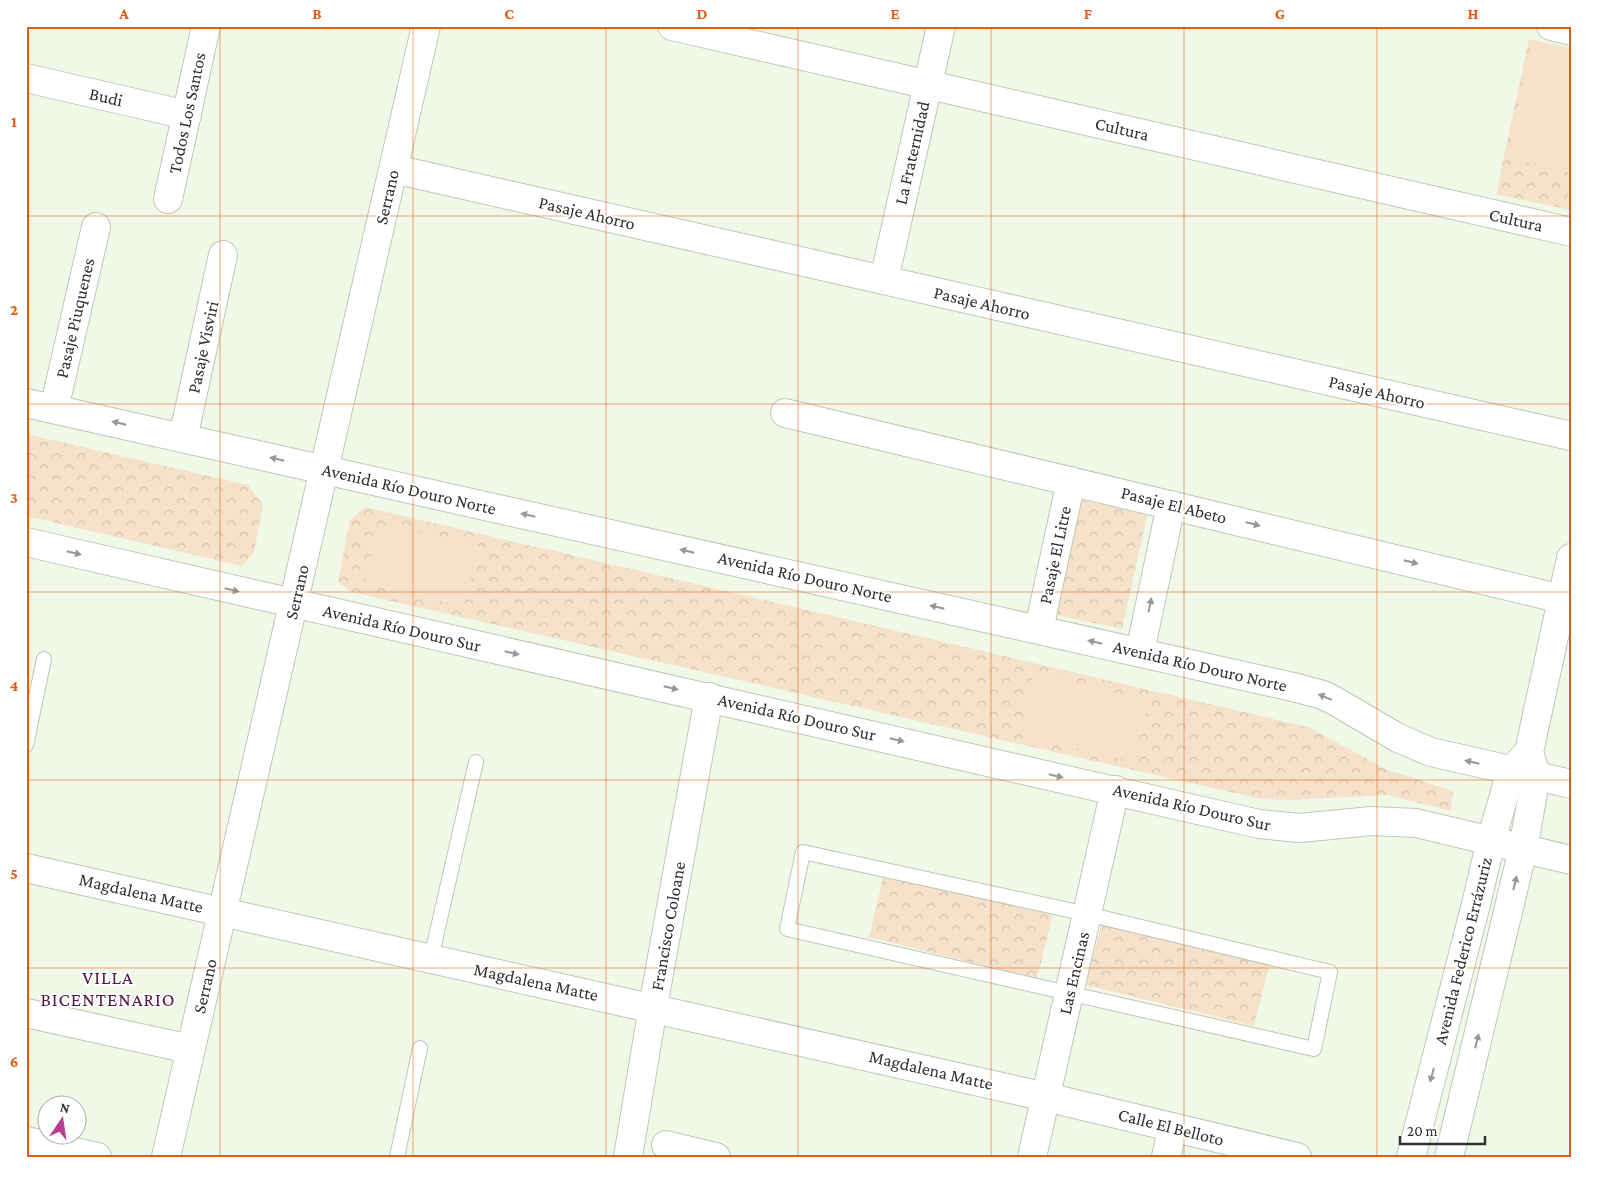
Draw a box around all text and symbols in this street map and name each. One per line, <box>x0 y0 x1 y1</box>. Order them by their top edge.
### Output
text: A <box>118 5 129 22</box>
text: B <box>312 5 322 22</box>
text: C <box>504 5 514 22</box>
text: D <box>696 5 708 22</box>
text: E <box>890 5 900 22</box>
text: F <box>1084 5 1093 22</box>
text: G <box>1275 5 1285 22</box>
text: H <box>1468 5 1479 22</box>
street label: Todos Los Santos <box>164 51 210 175</box>
street label: Budi <box>87 83 125 111</box>
street label: La Fraternidad <box>890 99 934 207</box>
text: 1 <box>11 113 17 130</box>
street label: Cultura <box>1093 113 1151 145</box>
street label: Serrano <box>371 168 403 226</box>
street label: Pasaje Ahorro <box>537 192 637 235</box>
street label: Cultura <box>1487 204 1545 236</box>
street label: Pasaje Piuquenes <box>51 256 100 380</box>
street label: Pasaje Ahorro <box>932 282 1032 325</box>
street label: Pasaje Visviri <box>183 299 224 395</box>
text: 2 <box>10 301 18 318</box>
street label: Pasaje Ahorro <box>1327 371 1427 414</box>
one-way arrow <box>111 419 126 427</box>
one-way arrow <box>270 455 285 463</box>
street label: Avenida Río Douro Norte <box>320 459 498 519</box>
street label: Pasaje El Abeto <box>1119 482 1229 529</box>
text: 3 <box>10 489 18 506</box>
street label: Pasaje El Litre <box>1035 504 1076 606</box>
one-way arrow <box>521 511 536 519</box>
one-way arrow <box>1245 520 1260 528</box>
one-way arrow <box>678 546 694 554</box>
street label: Avenida Río Douro Norte <box>716 547 894 607</box>
one-way arrow <box>66 549 81 557</box>
one-way arrow <box>1403 558 1418 566</box>
street label: Serrano <box>281 563 313 621</box>
one-way arrow <box>225 586 240 594</box>
one-way arrow <box>1146 597 1154 612</box>
street label: Avenida Río Douro Sur <box>321 600 484 656</box>
one-way arrow <box>929 603 944 611</box>
street label: Avenida Río Douro Norte <box>1111 636 1289 696</box>
one-way arrow <box>1088 638 1103 646</box>
one-way arrow <box>504 649 520 657</box>
text: 4 <box>10 677 19 694</box>
one-way arrow <box>663 684 678 692</box>
street label: Avenida Río Douro Sur <box>716 689 879 745</box>
one-way arrow <box>1318 692 1332 700</box>
one-way arrow <box>890 736 905 744</box>
one-way arrow <box>1465 758 1480 766</box>
one-way arrow <box>1048 772 1063 780</box>
street label: Avenida Río Douro Sur <box>1111 779 1274 835</box>
street label: Avenida Federico Errázuriz <box>1430 855 1496 1047</box>
street label: Francisco Coloane <box>647 860 689 992</box>
text: 5 <box>10 865 18 882</box>
street label: Magdalena Matte <box>77 869 205 917</box>
one-way arrow <box>1511 876 1519 891</box>
street label: Las Encinas <box>1055 930 1093 1016</box>
street label: Serrano <box>189 957 221 1015</box>
street label: Magdalena Matte <box>472 959 600 1005</box>
district label: VILLA BICENTENARIO <box>40 967 176 1010</box>
one-way arrow <box>1473 1034 1481 1049</box>
street label: Magdalena Matte <box>867 1046 995 1094</box>
text: 6 <box>10 1053 18 1070</box>
one-way arrow <box>1428 1068 1436 1083</box>
north arrow <box>38 1096 88 1146</box>
text: N <box>58 1098 72 1116</box>
street label: Calle El Belloto <box>1116 1104 1226 1150</box>
scale bar <box>1400 1113 1484 1145</box>
text: 20 m <box>1407 1123 1438 1139</box>

